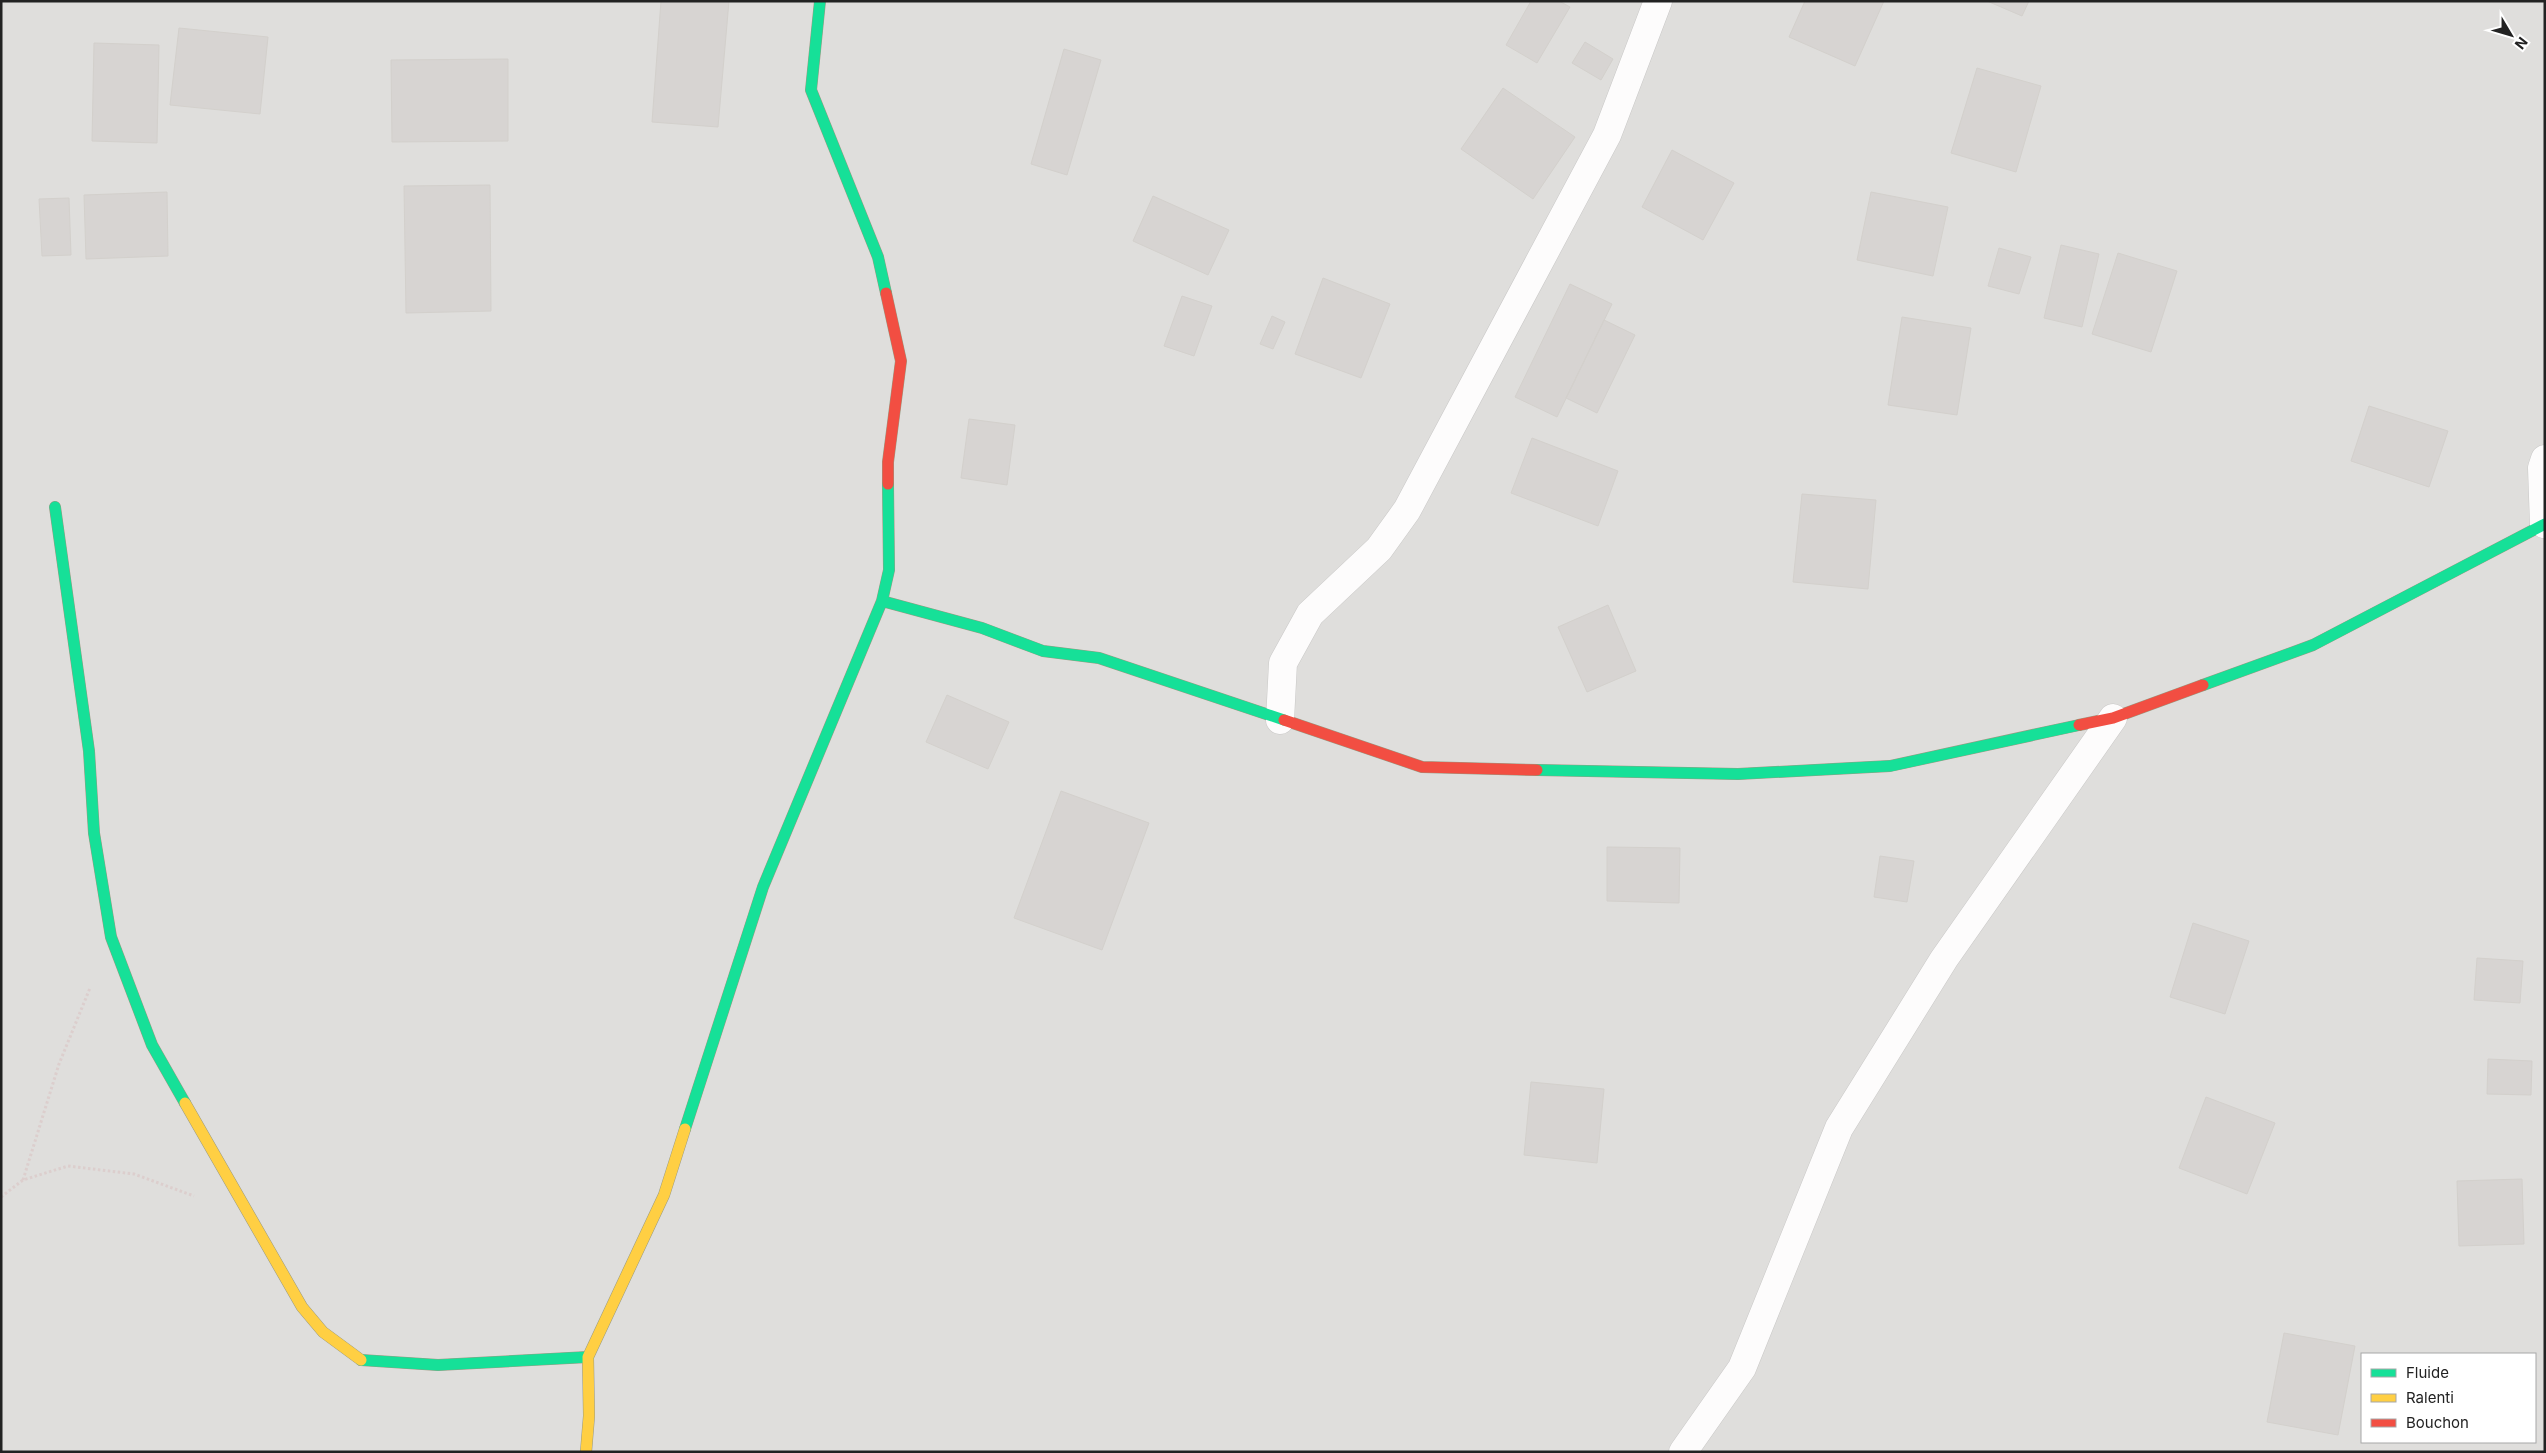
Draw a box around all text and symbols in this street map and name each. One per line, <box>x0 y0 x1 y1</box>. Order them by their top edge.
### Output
north arrow <box>2486 10 2536 60</box>
text: N <box>2512 34 2532 53</box>
legend <box>2361 1353 2536 1443</box>
text: Fluide <box>2406 1363 2449 1382</box>
text: Ralenti <box>2406 1388 2454 1407</box>
text: Bouchon <box>2406 1413 2469 1432</box>

